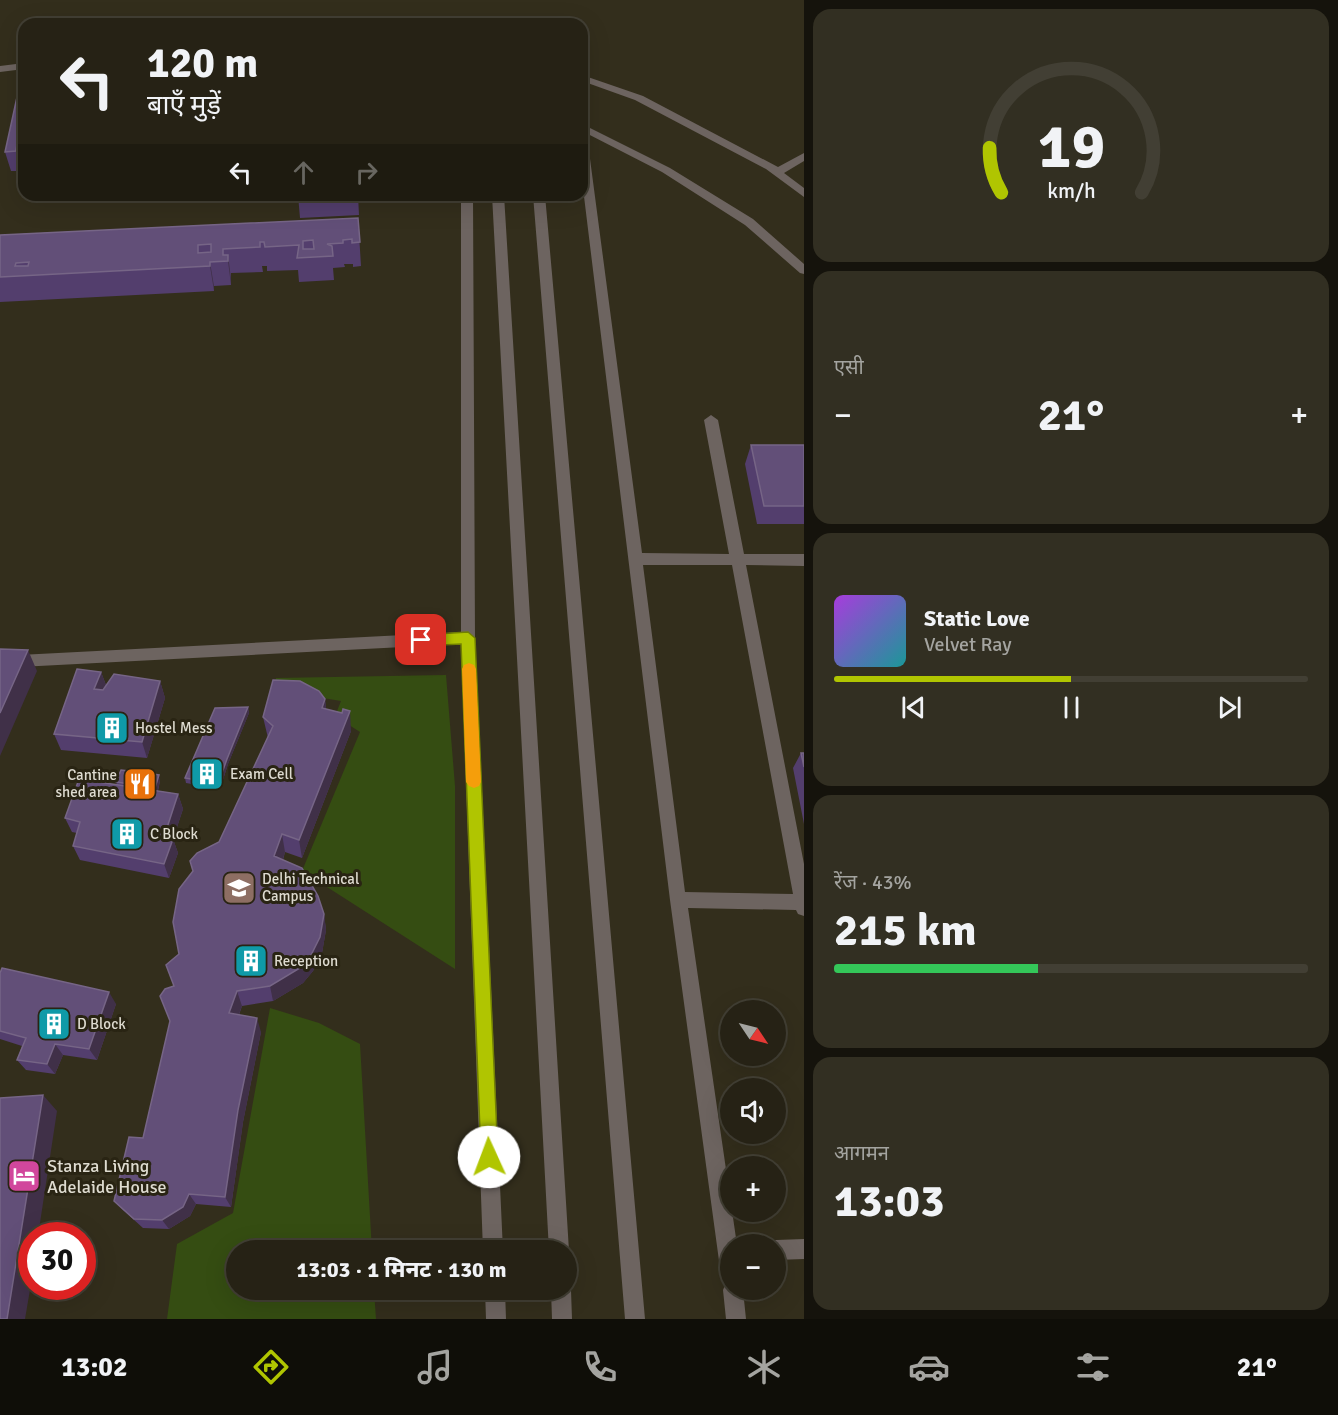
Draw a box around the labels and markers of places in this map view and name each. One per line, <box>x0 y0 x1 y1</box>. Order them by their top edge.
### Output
pin <box>395 614 446 665</box>
building icon: Hostel Mess <box>94 710 130 746</box>
place label: Hostel Mess <box>135 719 213 737</box>
building icon: Exam Cell <box>189 756 225 792</box>
place label: Exam Cell <box>230 765 293 783</box>
place label: Cantine shed area <box>56 766 117 801</box>
restaurant icon: Cantine shed area <box>122 766 158 802</box>
building icon: C Block <box>109 816 145 852</box>
place label: C Block <box>150 825 199 843</box>
school or university icon: Delhi Technical Campus <box>221 870 257 906</box>
place label: Delhi Technical Campus <box>262 870 359 905</box>
building icon: Reception <box>233 943 269 979</box>
place label: Reception <box>274 952 338 970</box>
building icon: D Block <box>36 1006 72 1042</box>
place label: D Block <box>77 1015 126 1033</box>
place label: Stanza Living Adelaide House <box>47 1155 167 1198</box>
hotel icon: Stanza Living Adelaide House <box>6 1158 42 1194</box>

